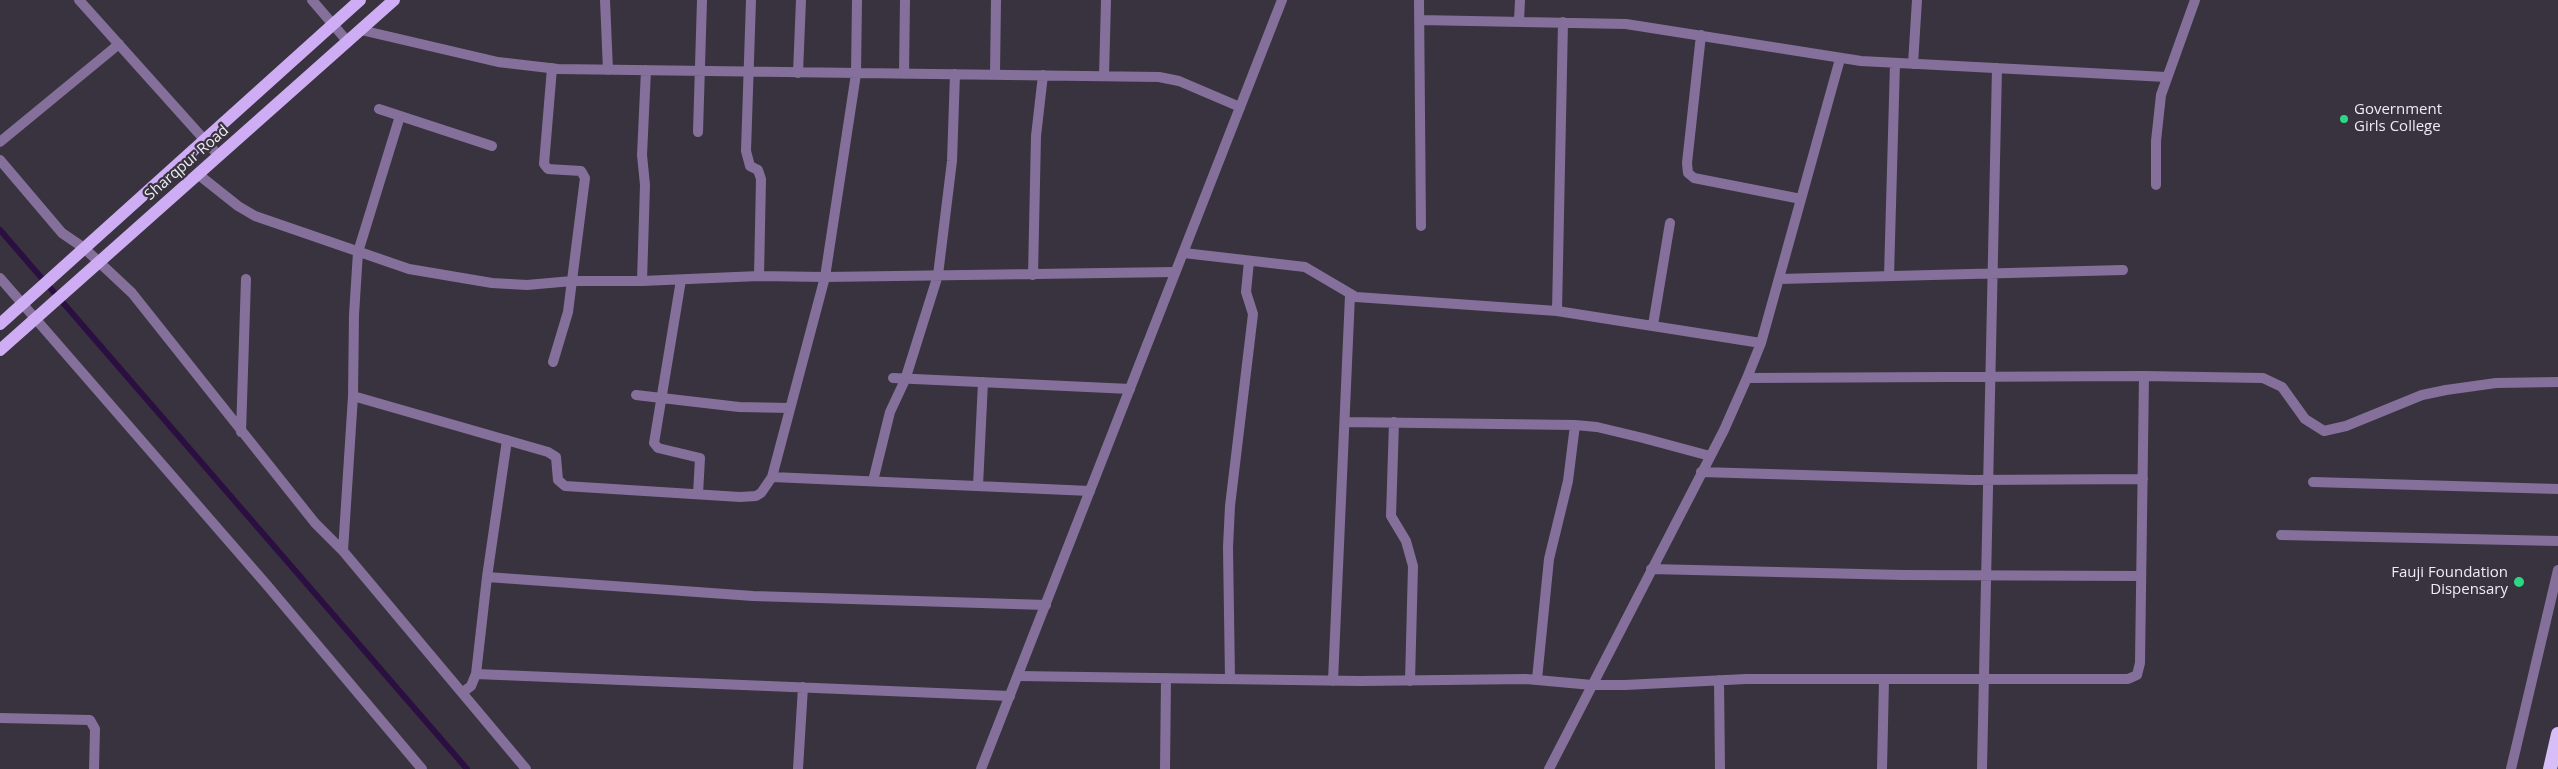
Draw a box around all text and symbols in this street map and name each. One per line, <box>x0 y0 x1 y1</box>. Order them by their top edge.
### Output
place label: Government Girls College <box>2354 101 2442 136</box>
marker: Government Girls College <box>2338 113 2350 125</box>
street label: Sharqpur Road <box>141 122 233 204</box>
place label: Fauji Foundation Dispensary <box>2391 564 2508 599</box>
marker: Fauji Foundation Dispensary <box>2512 575 2526 589</box>

